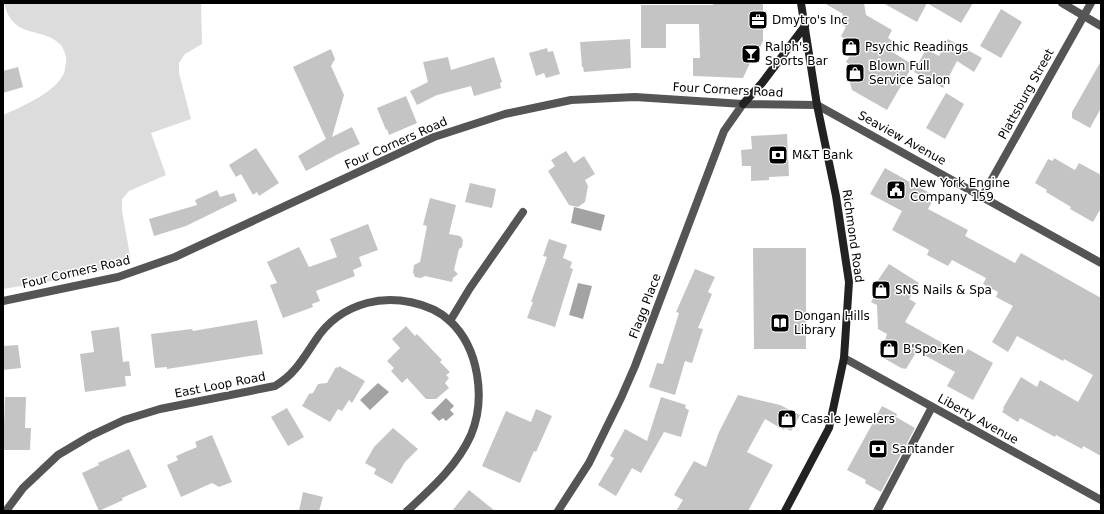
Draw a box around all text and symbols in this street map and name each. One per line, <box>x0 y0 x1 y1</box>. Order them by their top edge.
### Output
office icon: Dmytro's Inc <box>747 9 769 31</box>
place label: Dmytro's Inc <box>772 13 848 27</box>
shop icon: Psychic Readings <box>840 36 862 58</box>
place label: Ralph's Sports Bar <box>765 40 828 68</box>
place label: Psychic Readings <box>865 40 968 54</box>
bar icon: Ralph's Sports Bar <box>740 43 762 65</box>
street label: Plattsburg Street <box>995 46 1057 142</box>
place label: Blown Full Service Salon <box>869 59 950 87</box>
shop icon: Blown Full Service Salon <box>844 62 866 84</box>
street label: Four Corners Road <box>672 80 784 100</box>
street label: Seaview Avenue <box>856 108 948 168</box>
street label: Four Corners Road <box>343 114 449 172</box>
bank icon: M&T Bank <box>767 144 789 166</box>
place label: M&T Bank <box>792 148 853 162</box>
place label: New York Engine Company 159 <box>910 176 1010 204</box>
public building icon: New York Engine Company 159 <box>885 179 907 201</box>
street label: Richmond Road <box>840 188 866 284</box>
street label: Four Corners Road <box>20 253 132 291</box>
street label: Flagg Place <box>626 271 664 341</box>
shop icon: SNS Nails & Spa <box>870 279 892 301</box>
place label: SNS Nails & Spa <box>895 283 992 297</box>
place label: Dongan Hills Library <box>794 309 870 337</box>
library icon: Dongan Hills Library <box>769 312 791 334</box>
shop icon: B'Spo-Ken <box>878 338 900 360</box>
place label: B'Spo-Ken <box>903 342 964 356</box>
street label: East Loop Road <box>173 369 267 401</box>
street label: Liberty Avenue <box>935 391 1021 447</box>
shop icon: Casale Jewelers <box>776 408 798 430</box>
place label: Casale Jewelers <box>801 412 895 426</box>
bank icon: Santander <box>867 438 889 460</box>
place label: Santander <box>892 442 954 456</box>

